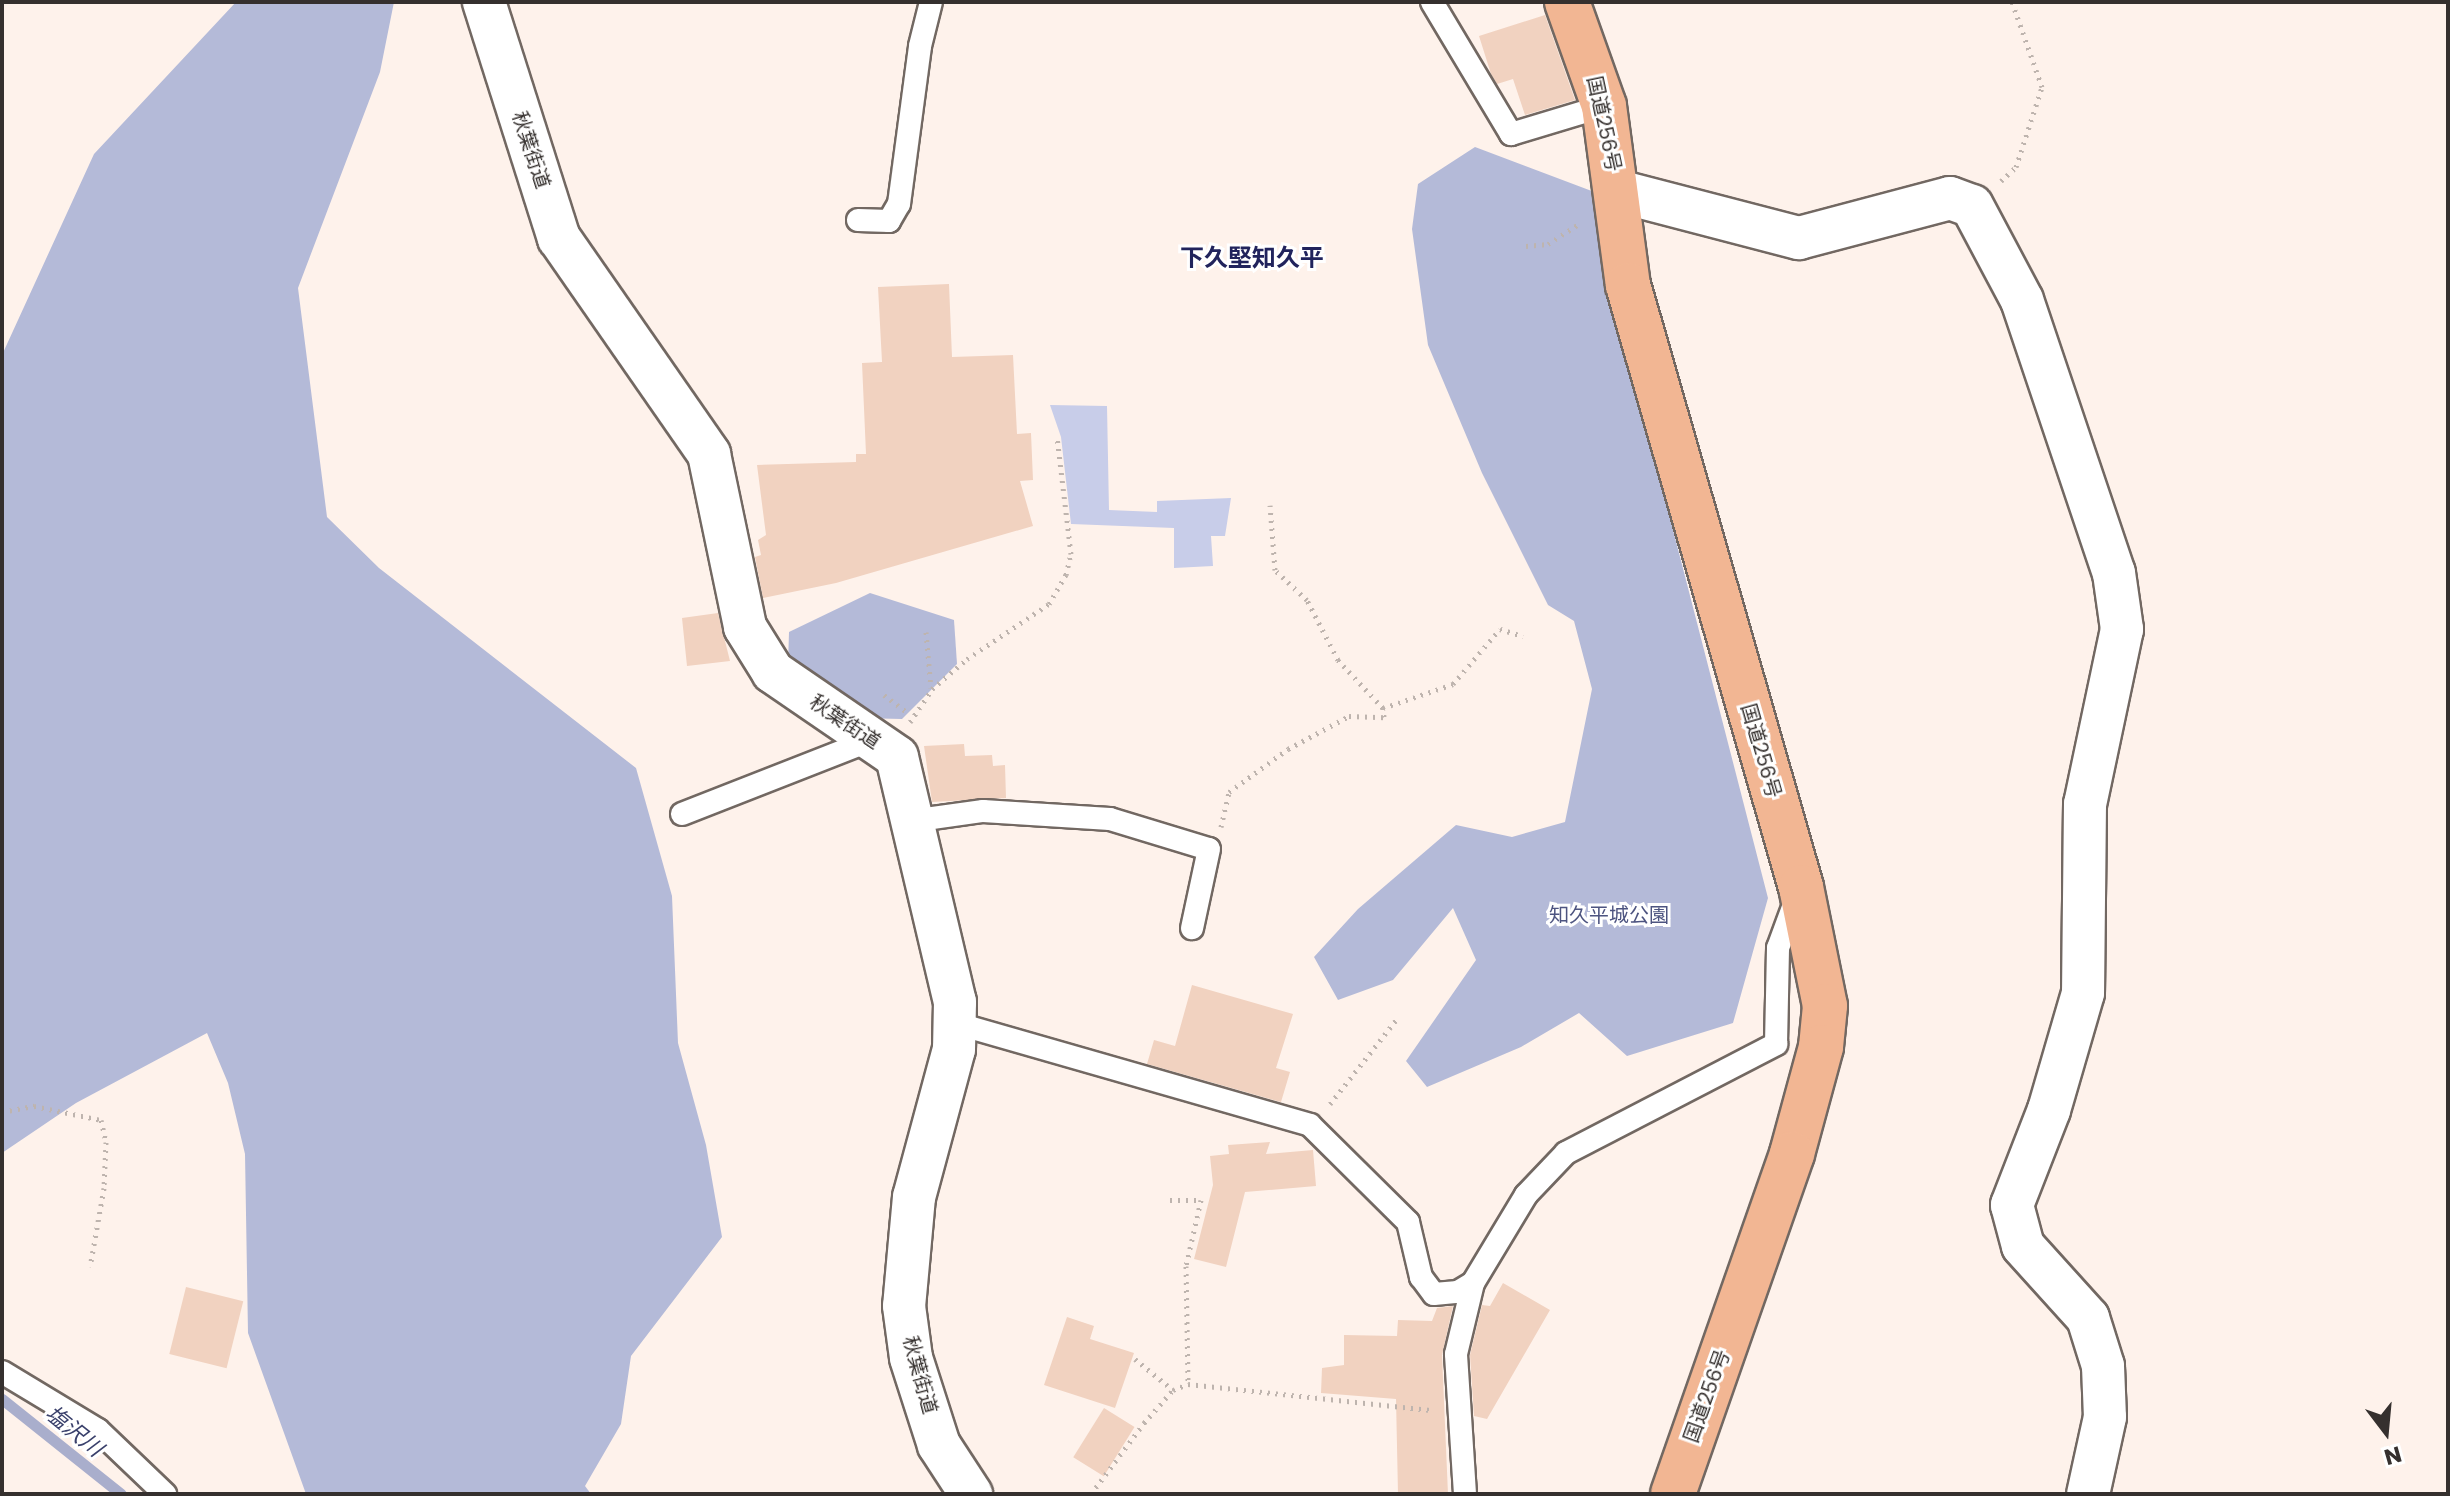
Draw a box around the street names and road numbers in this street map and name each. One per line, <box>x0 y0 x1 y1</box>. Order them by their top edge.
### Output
street label: 国道256号 <box>1582 74 1626 174</box>
street label: 秋葉街道 <box>507 108 555 192</box>
street label: 秋葉街道 <box>805 690 885 754</box>
street label: 国道256号 <box>1736 701 1786 801</box>
street label: 秋葉街道 <box>898 1333 942 1417</box>
street label: 国道256号 <box>1679 1346 1735 1446</box>

